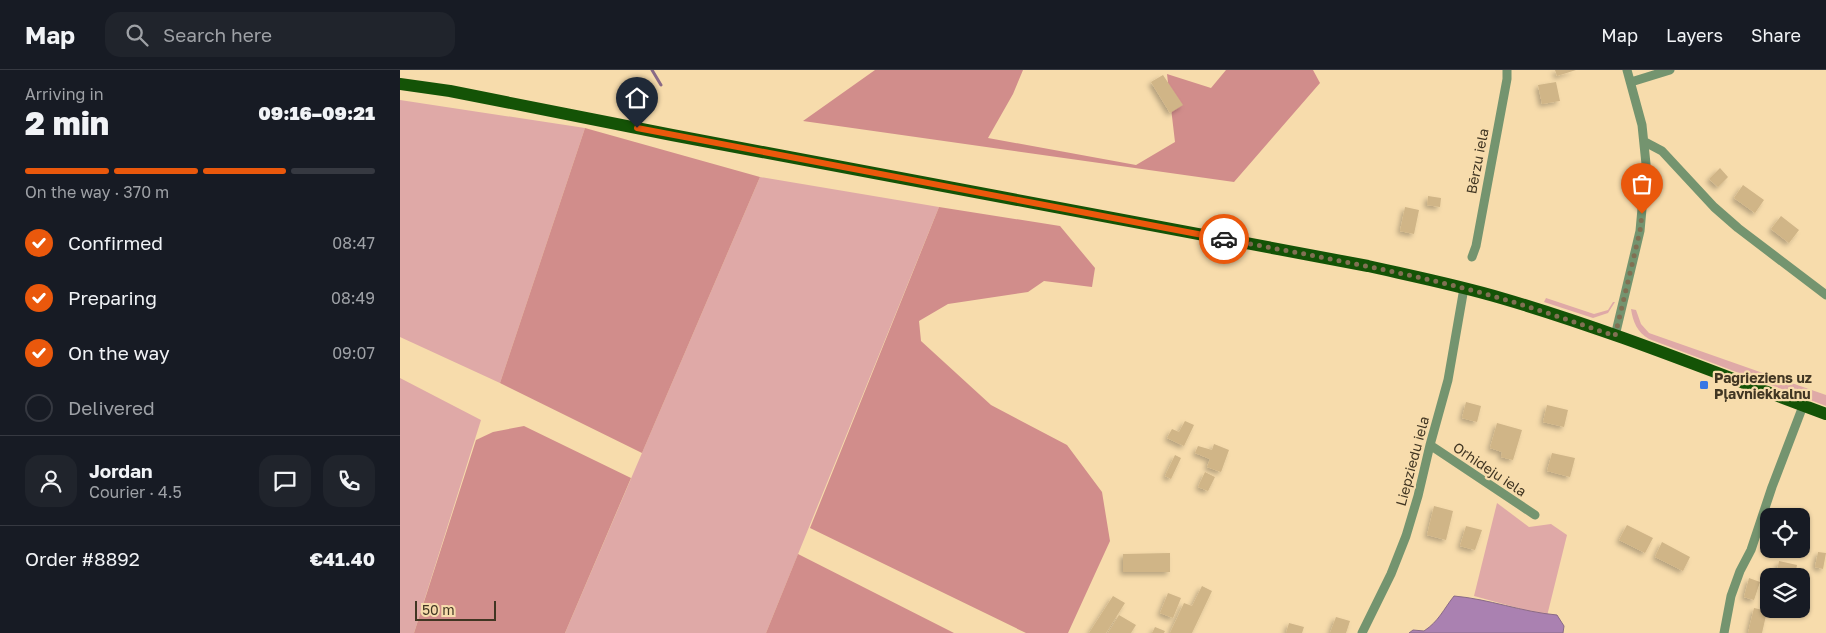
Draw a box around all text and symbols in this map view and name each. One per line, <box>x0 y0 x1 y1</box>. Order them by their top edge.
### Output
search box <box>105 12 455 57</box>
text: Map <box>25 20 75 49</box>
icon: search <box>123 21 151 49</box>
text: Search here <box>163 23 272 46</box>
text: Map <box>1601 24 1638 46</box>
text: Layers <box>1666 24 1723 46</box>
text: Share <box>1751 24 1801 46</box>
pin <box>616 77 658 128</box>
text: Arriving in <box>25 84 104 104</box>
icon: home <box>623 84 651 112</box>
text: 09:16–09:21 <box>258 101 375 124</box>
text: 2 min <box>25 104 109 142</box>
street label: Bērzu iela <box>1462 127 1492 195</box>
pin <box>1621 163 1663 214</box>
icon: bag <box>1628 170 1656 198</box>
text: On the way · 370 m <box>25 182 169 202</box>
courier <box>1199 214 1249 264</box>
icon: car <box>1210 225 1238 253</box>
icon: check <box>25 229 53 257</box>
text: Confirmed <box>68 231 163 254</box>
text: 08:47 <box>332 233 375 253</box>
icon: check <box>25 284 53 312</box>
text: Preparing <box>68 286 157 309</box>
text: 08:49 <box>331 288 375 308</box>
icon: check <box>25 339 53 367</box>
text: On the way <box>68 341 170 364</box>
text: 09:07 <box>332 343 375 363</box>
place label: Pagrieziens uz Pļavniekkalnu <box>1714 369 1812 402</box>
marker: Pagrieziens uz Pļavniekkalnu <box>1698 379 1710 391</box>
text: Delivered <box>68 396 155 419</box>
street label: Liepziedu iela <box>1392 414 1432 508</box>
street label: Orhideju iela <box>1450 438 1530 500</box>
button: person <box>25 455 77 507</box>
button: chat <box>259 455 311 507</box>
button: phone <box>323 455 375 507</box>
text: Jordan <box>89 459 153 482</box>
text: Courier · 4.5 <box>89 482 182 502</box>
map controls <box>1760 508 1810 618</box>
button: locate <box>1760 508 1810 558</box>
text: Order #8892 <box>25 547 140 570</box>
text: €41.40 <box>310 547 375 570</box>
button: layers <box>1760 568 1810 618</box>
scale bar <box>415 598 496 621</box>
text: 50 m <box>422 601 455 618</box>

